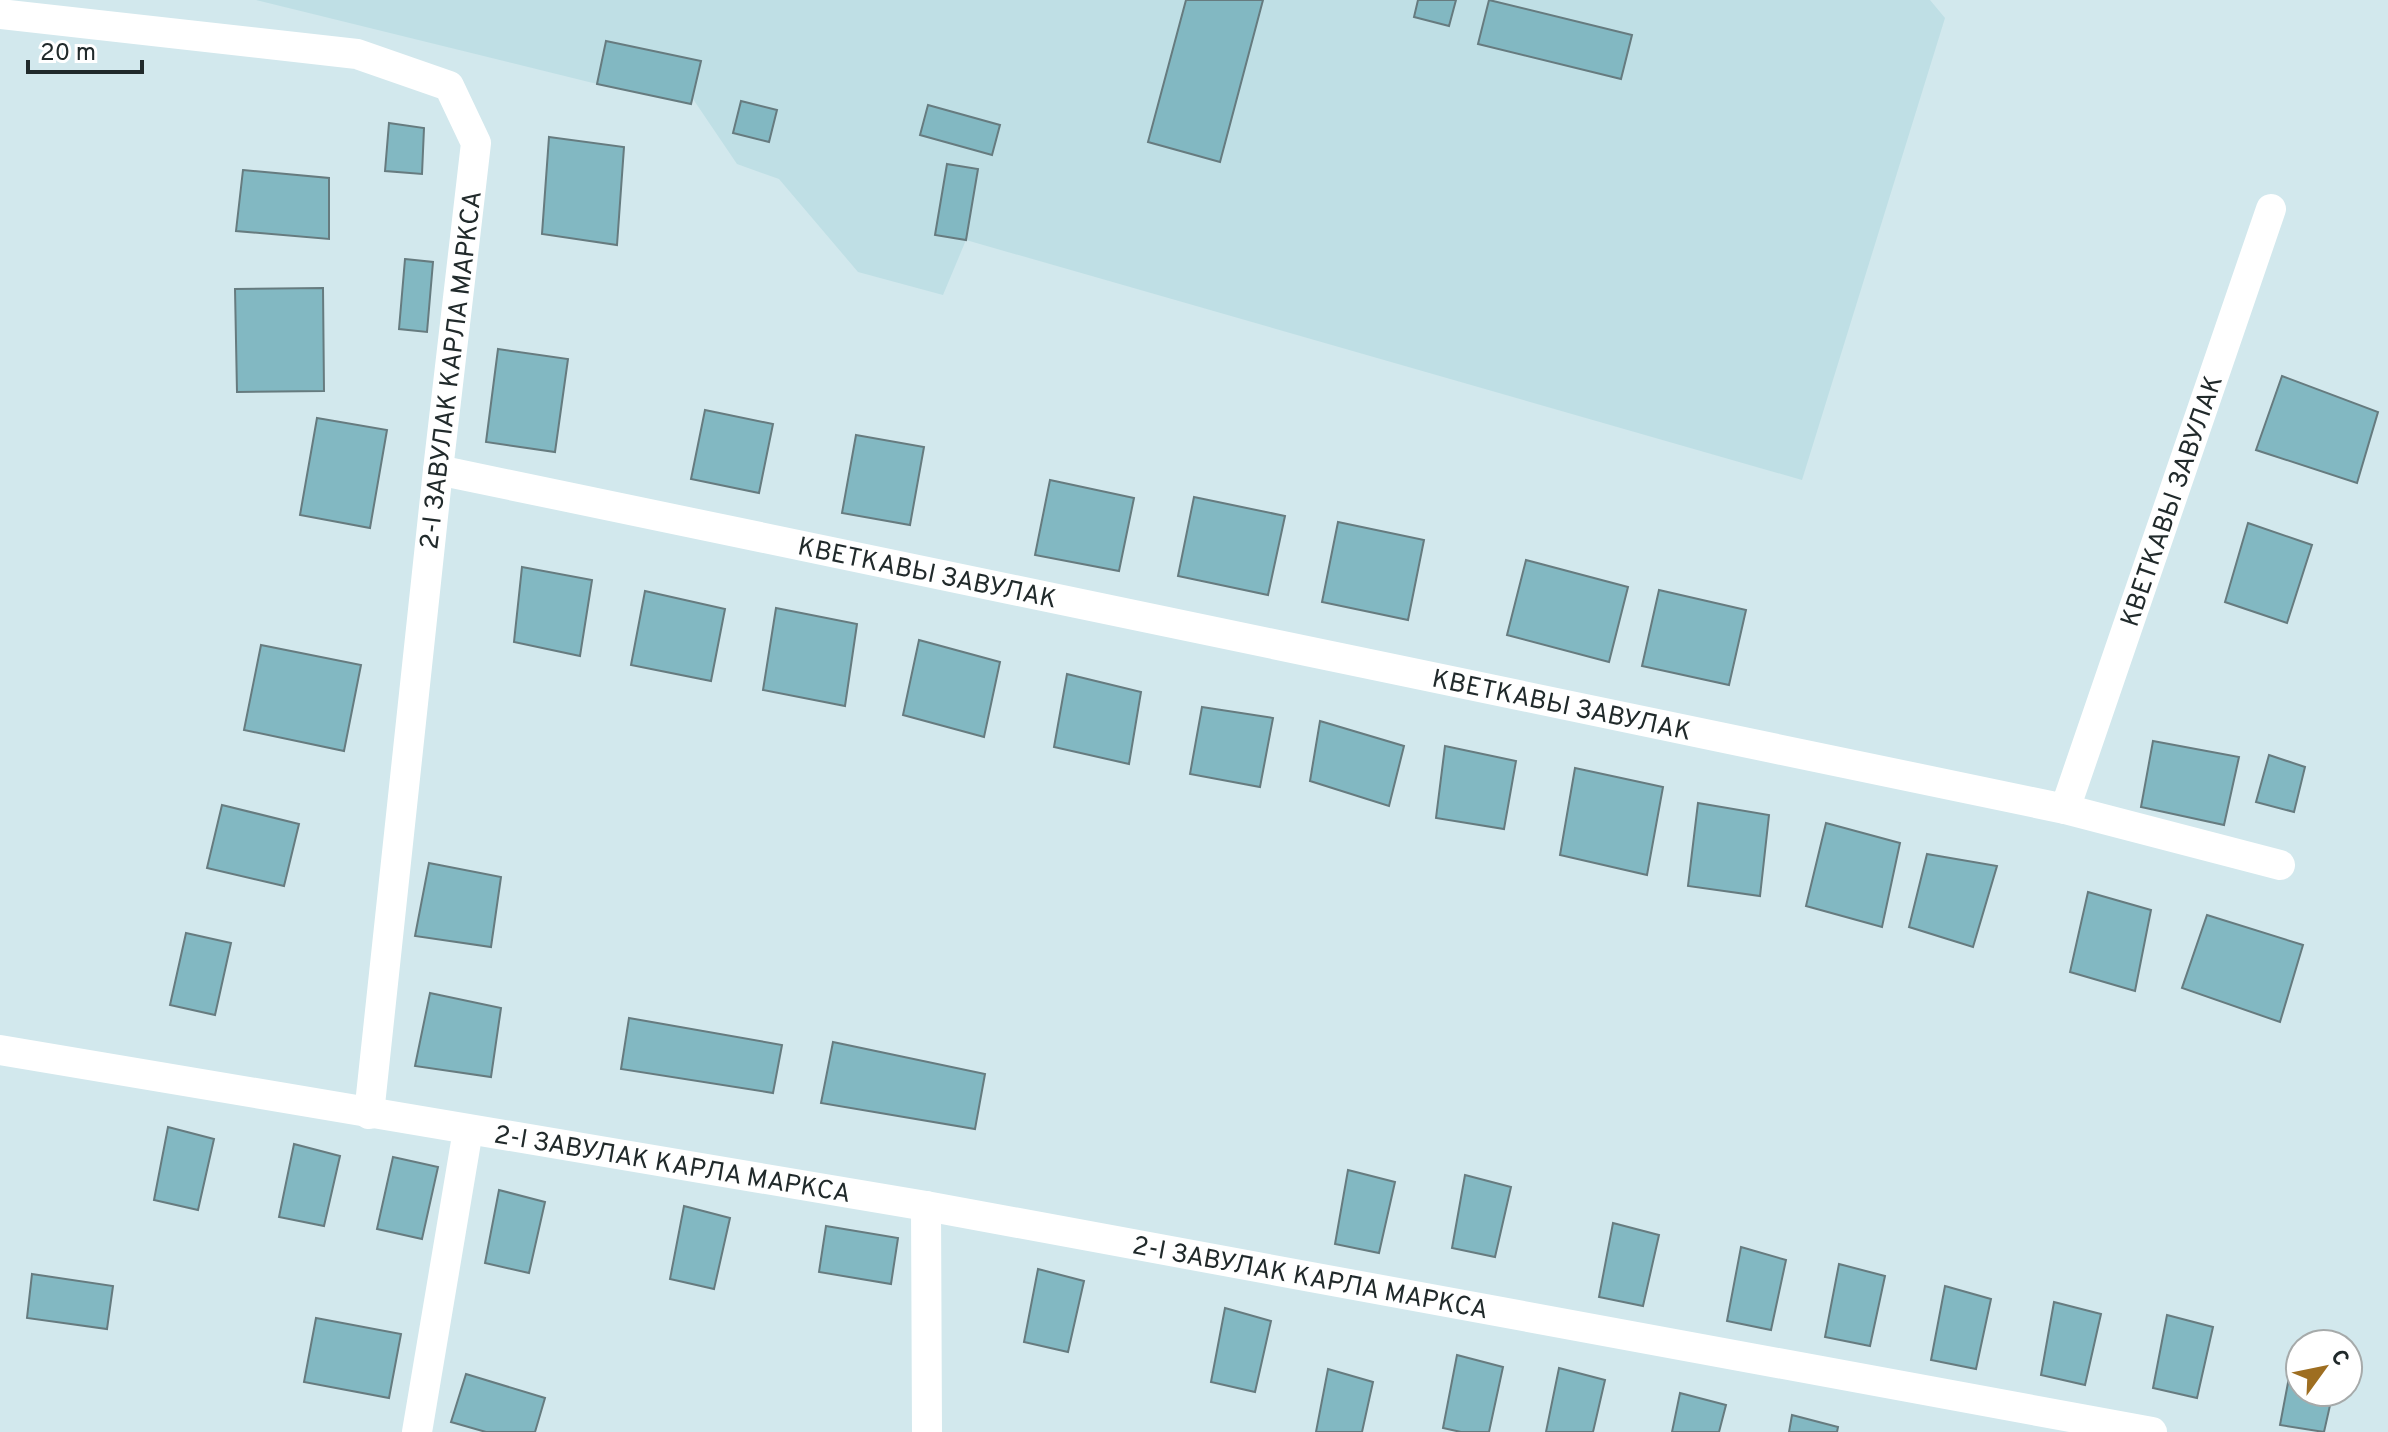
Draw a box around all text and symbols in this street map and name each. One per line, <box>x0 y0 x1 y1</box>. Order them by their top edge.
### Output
scale bar <box>28 24 142 74</box>
text: 20 m <box>40 39 96 69</box>
street label: 2-І ЗАВУЛАК КАРЛА МАРКСА <box>414 189 491 551</box>
street label: КВЕТКАВЫ ЗАВУЛАК <box>2115 371 2232 632</box>
street label: КВЕТКАВЫ ЗАВУЛАК <box>794 531 1060 618</box>
street label: КВЕТКАВЫ ЗАВУЛАК <box>1429 664 1694 750</box>
street label: 2-І ЗАВУЛАК КАРЛА МАРКСА <box>491 1120 853 1212</box>
street label: 2-І ЗАВУЛАК КАРЛА МАРКСА <box>1129 1230 1491 1328</box>
north arrow <box>2284 1328 2364 1408</box>
text: С <box>2324 1345 2354 1372</box>

